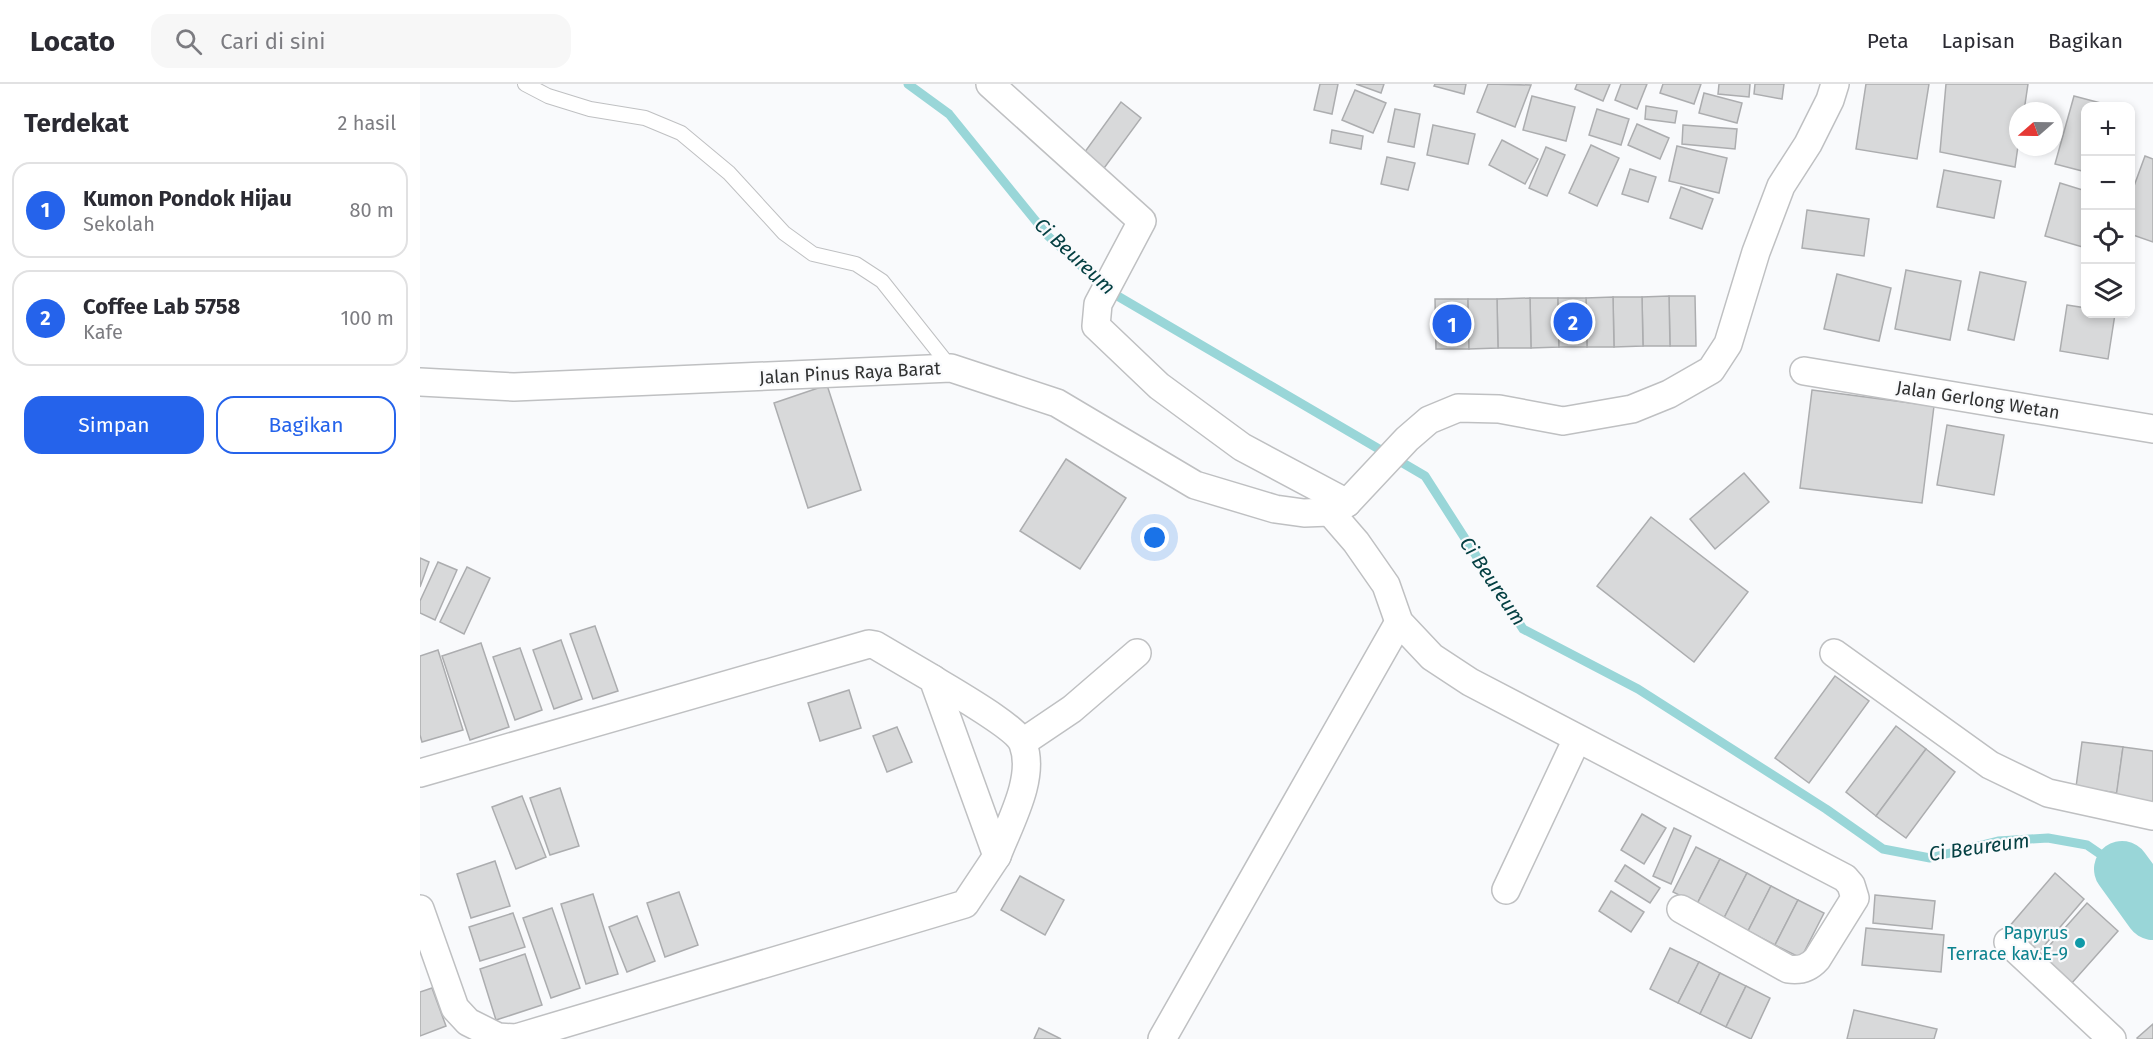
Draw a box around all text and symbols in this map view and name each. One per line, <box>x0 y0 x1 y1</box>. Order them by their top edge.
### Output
search box <box>151 14 571 68</box>
text: Locato <box>30 25 115 58</box>
icon: search <box>172 25 205 58</box>
text: Cari di sini <box>220 28 326 55</box>
text: Peta <box>1867 28 1909 54</box>
text: Lapisan <box>1942 28 2015 54</box>
text: Bagikan <box>2048 28 2123 54</box>
north arrow <box>2009 102 2063 156</box>
map controls <box>2081 102 2135 318</box>
button: + <box>2081 102 2135 156</box>
text: Terdekat <box>24 108 129 139</box>
text: 2 hasil <box>338 111 396 135</box>
button: − <box>2081 156 2135 210</box>
text: Kumon Pondok Hijau <box>83 185 292 212</box>
text: 1 <box>41 198 50 222</box>
text: 80 m <box>349 198 394 222</box>
button: locate <box>2081 210 2135 264</box>
text: Sekolah <box>83 212 155 236</box>
water label: Ci Beureum <box>1030 213 1120 299</box>
button: layers <box>2081 264 2135 318</box>
text: Coffee Lab 5758 <box>83 293 240 320</box>
pin: 2 <box>1554 300 1592 344</box>
pin: 1 <box>1432 302 1472 346</box>
text: 2 <box>40 306 51 330</box>
text: 100 m <box>341 306 394 330</box>
text: Kafe <box>83 320 123 344</box>
street label: Jalan Pinus Raya Barat <box>759 357 942 389</box>
street label: Jalan Gerlong Wetan <box>1895 376 2061 424</box>
button: Simpan <box>24 396 204 454</box>
button: Bagikan <box>216 396 396 454</box>
your location <box>1140 523 1169 552</box>
water label: Ci Beureum <box>1455 532 1531 630</box>
water label: Ci Beureum <box>1927 828 2031 866</box>
place label: Papyrus Terrace kav.E-9 <box>1947 922 2068 965</box>
marker: Papyrus Terrace kav.E-9 <box>2073 936 2087 950</box>

